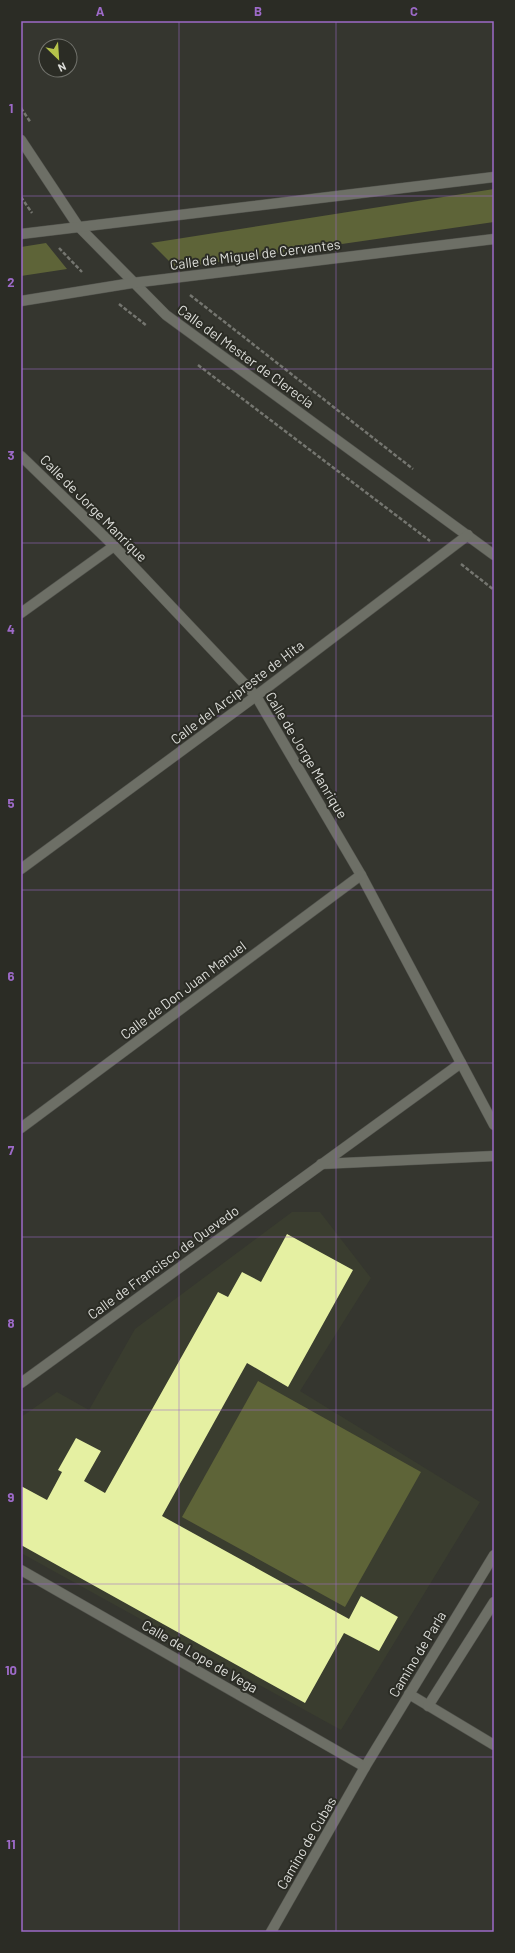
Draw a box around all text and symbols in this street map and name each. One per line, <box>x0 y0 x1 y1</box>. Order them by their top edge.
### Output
text: A <box>96 3 105 19</box>
text: B <box>254 3 262 19</box>
text: C <box>410 3 418 19</box>
north arrow <box>38 38 78 78</box>
text: N <box>56 60 69 75</box>
text: 1 <box>9 100 13 116</box>
street label: Calle de Miguel de Cervantes <box>169 235 342 273</box>
text: 2 <box>7 274 15 290</box>
street label: Calle del Mester de Clerecía <box>174 301 318 411</box>
text: 3 <box>7 447 15 463</box>
street label: Calle de Jorge Manrique <box>37 451 151 565</box>
text: 4 <box>7 621 15 637</box>
street label: Calle del Arcipreste de Hita <box>167 636 307 748</box>
street label: Calle de Jorge Manrique <box>262 689 352 821</box>
text: 5 <box>7 795 15 811</box>
street label: Calle de Don Juan Manuel <box>117 937 249 1043</box>
text: 6 <box>8 968 15 984</box>
text: 7 <box>8 1142 15 1158</box>
street label: Calle de Francisco de Quevedo <box>84 1201 242 1323</box>
text: 8 <box>7 1315 15 1331</box>
text: 9 <box>8 1489 15 1505</box>
street label: Camino de Parla <box>385 1608 449 1700</box>
street label: Calle de Lope de Vega <box>139 1616 261 1696</box>
text: 10 <box>5 1662 17 1678</box>
street label: Camino de Cubas <box>273 1793 339 1892</box>
text: 11 <box>6 1836 16 1852</box>

